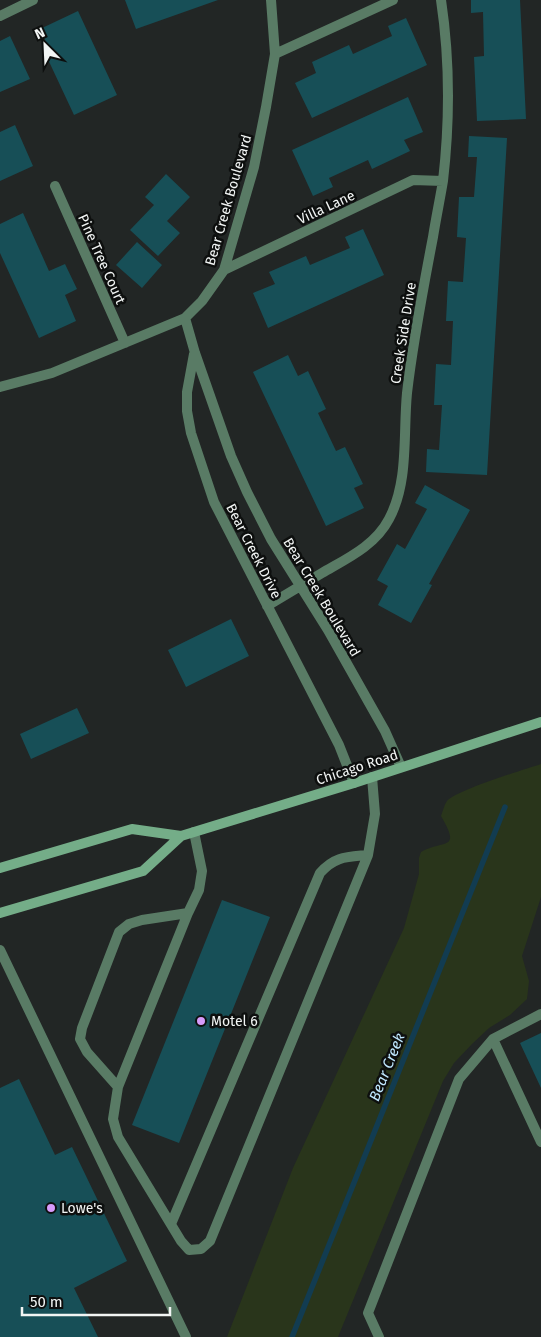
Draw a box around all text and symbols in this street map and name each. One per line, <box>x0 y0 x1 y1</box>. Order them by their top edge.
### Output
north arrow <box>20 20 70 70</box>
text: N <box>32 24 48 43</box>
street label: Bear Creek Boulevard <box>202 133 255 268</box>
street label: Villa Lane <box>295 187 358 228</box>
street label: Pine Tree Court <box>74 212 129 308</box>
street label: Creek Side Drive <box>387 281 420 385</box>
street label: Bear Creek Drive <box>222 501 285 602</box>
street label: Bear Creek Boulevard <box>279 535 364 660</box>
street label: Chicago Road <box>314 746 400 789</box>
place label: Motel 6 <box>211 1013 258 1030</box>
marker: Motel 6 <box>195 1015 207 1027</box>
water label: Bear Creek <box>365 1030 409 1104</box>
place label: Lowe's <box>61 1200 103 1217</box>
marker: Lowe's <box>45 1202 57 1214</box>
scale bar <box>22 1284 170 1316</box>
text: 50 m <box>30 1293 63 1311</box>

